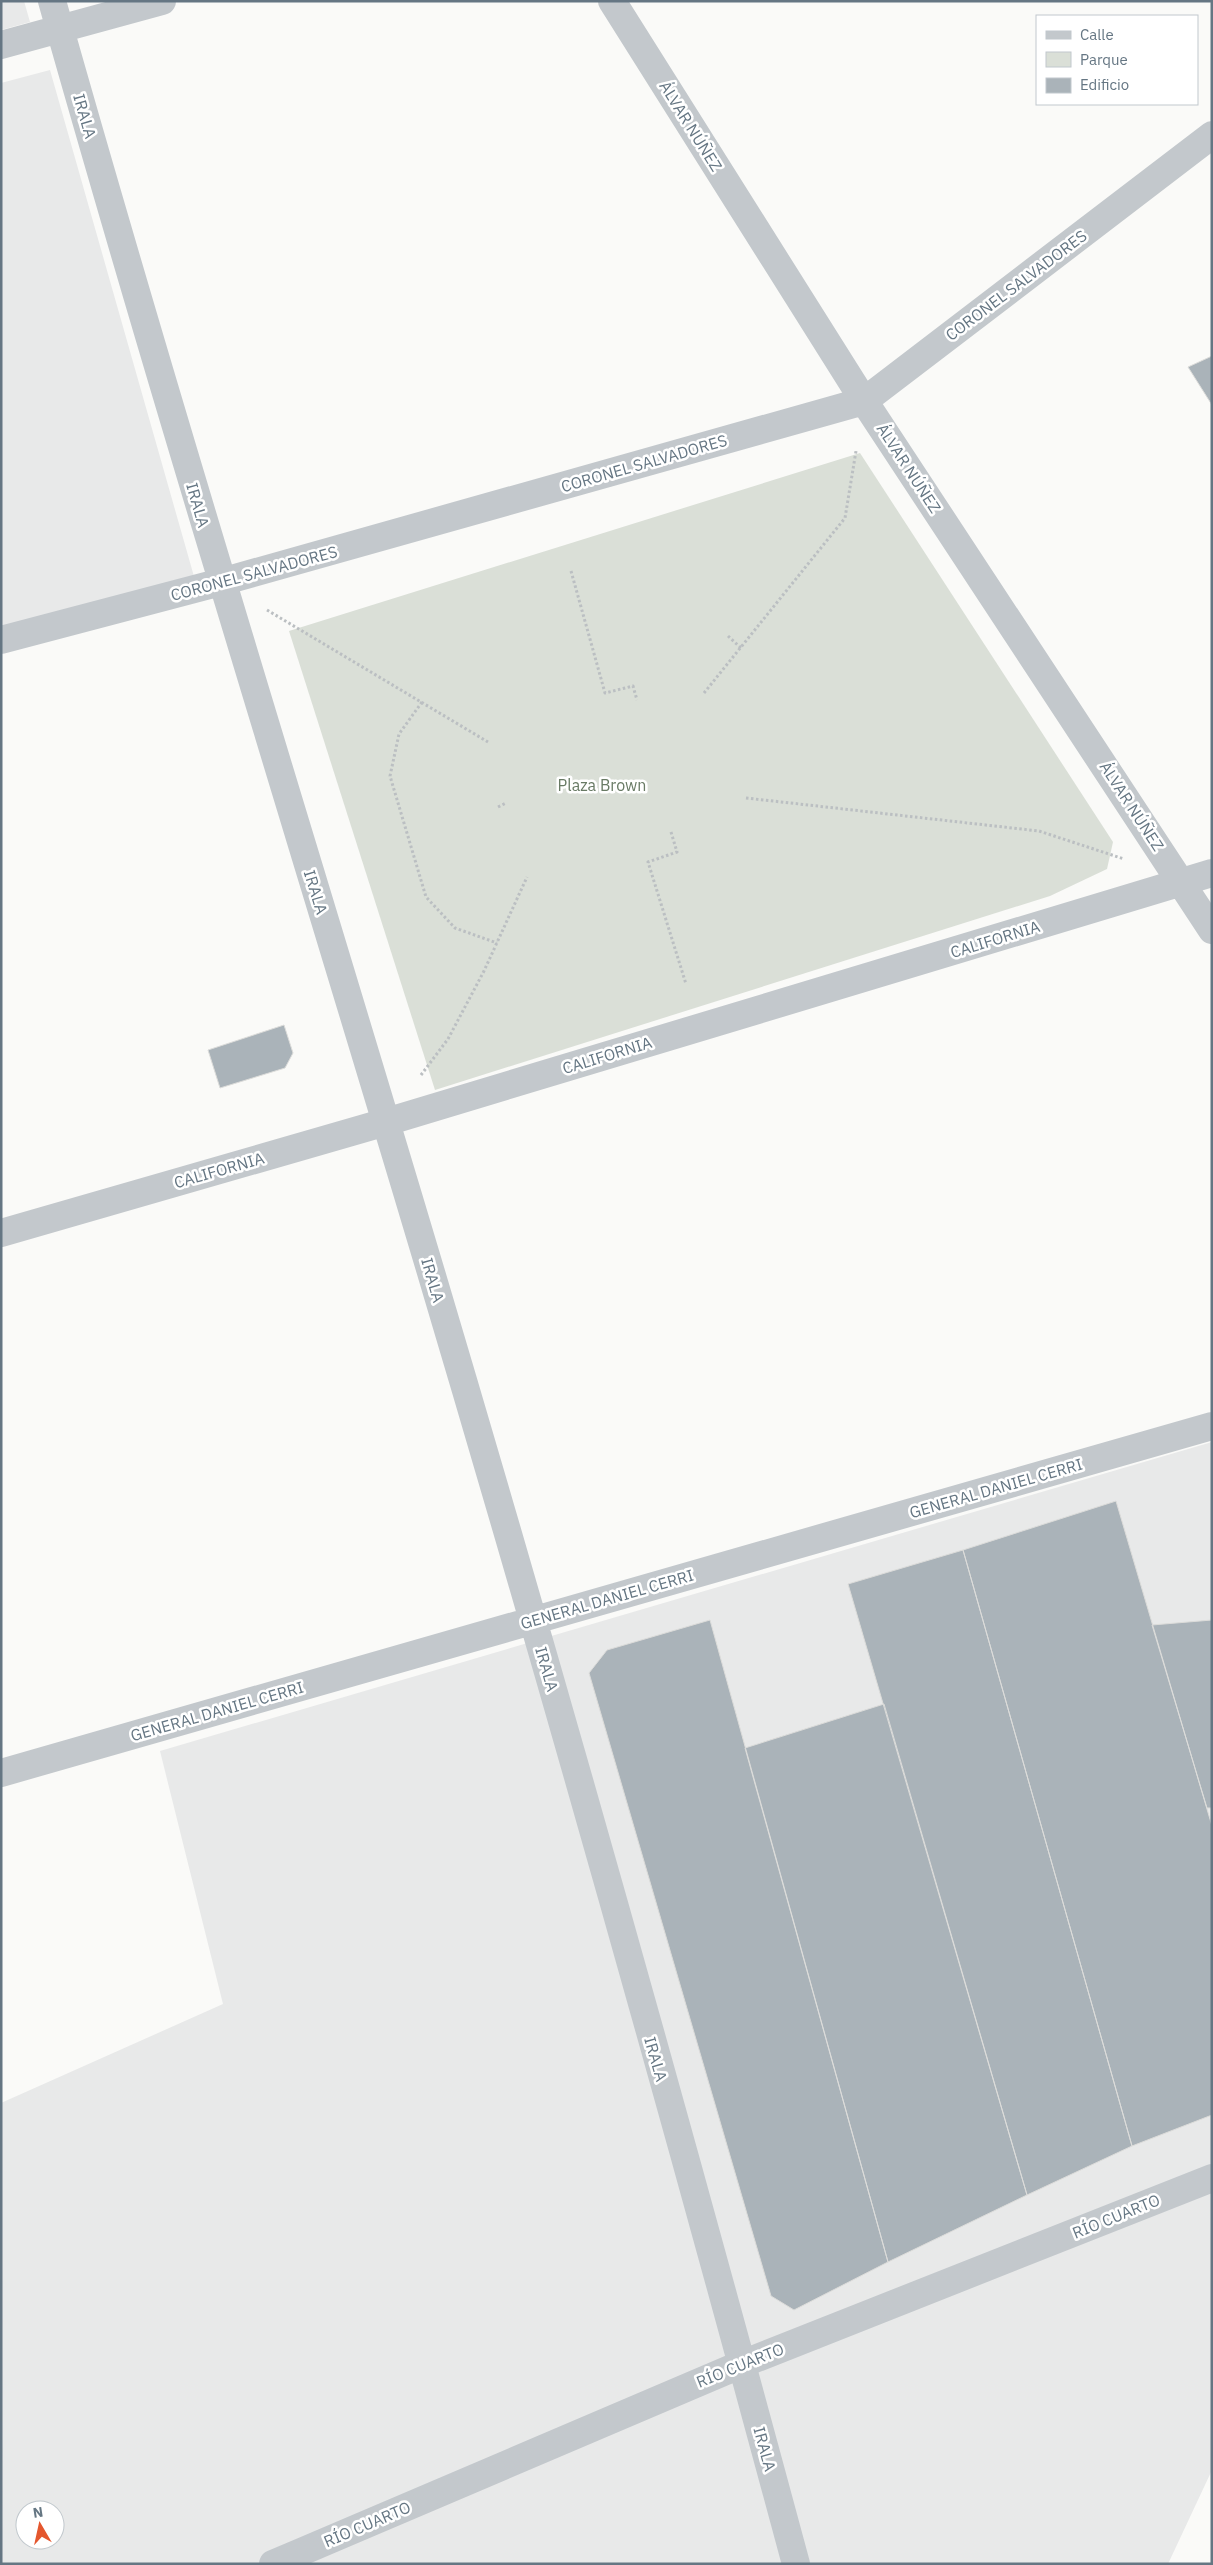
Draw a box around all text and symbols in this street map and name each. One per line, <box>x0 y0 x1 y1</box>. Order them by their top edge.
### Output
legend <box>1036 15 1198 105</box>
text: Calle <box>1080 25 1114 44</box>
text: Parque <box>1080 50 1128 69</box>
text: Edificio <box>1080 75 1129 94</box>
street label: ÁLVAR NÚÑEZ <box>655 77 728 175</box>
street label: IRALA <box>69 91 101 141</box>
street label: CORONEL SALVADORES <box>941 225 1091 345</box>
street label: ÁLVAR NÚÑEZ <box>873 419 946 517</box>
street label: CORONEL SALVADORES <box>559 430 729 496</box>
street label: IRALA <box>182 480 214 530</box>
street label: CORONEL SALVADORES <box>168 541 340 605</box>
street label: ÁLVAR NÚÑEZ <box>1096 757 1169 855</box>
park label: Plaza Brown <box>558 775 646 795</box>
street label: IRALA <box>300 867 332 917</box>
street label: CALIFORNIA <box>948 916 1042 962</box>
street label: CALIFORNIA <box>560 1032 654 1078</box>
street label: CALIFORNIA <box>172 1148 266 1192</box>
street label: IRALA <box>417 1255 449 1305</box>
street label: GENERAL DANIEL CERRI <box>907 1454 1085 1522</box>
street label: GENERAL DANIEL CERRI <box>518 1565 696 1633</box>
street label: IRALA <box>531 1644 563 1694</box>
street label: GENERAL DANIEL CERRI <box>128 1677 306 1745</box>
street label: IRALA <box>640 2034 672 2084</box>
street label: RÍO CUARTO <box>1069 2188 1163 2243</box>
street label: RÍO CUARTO <box>693 2337 787 2392</box>
street label: IRALA <box>749 2424 781 2474</box>
street label: RÍO CUARTO <box>320 2496 414 2551</box>
north arrow <box>15 2500 65 2550</box>
text: N <box>32 2502 44 2522</box>

